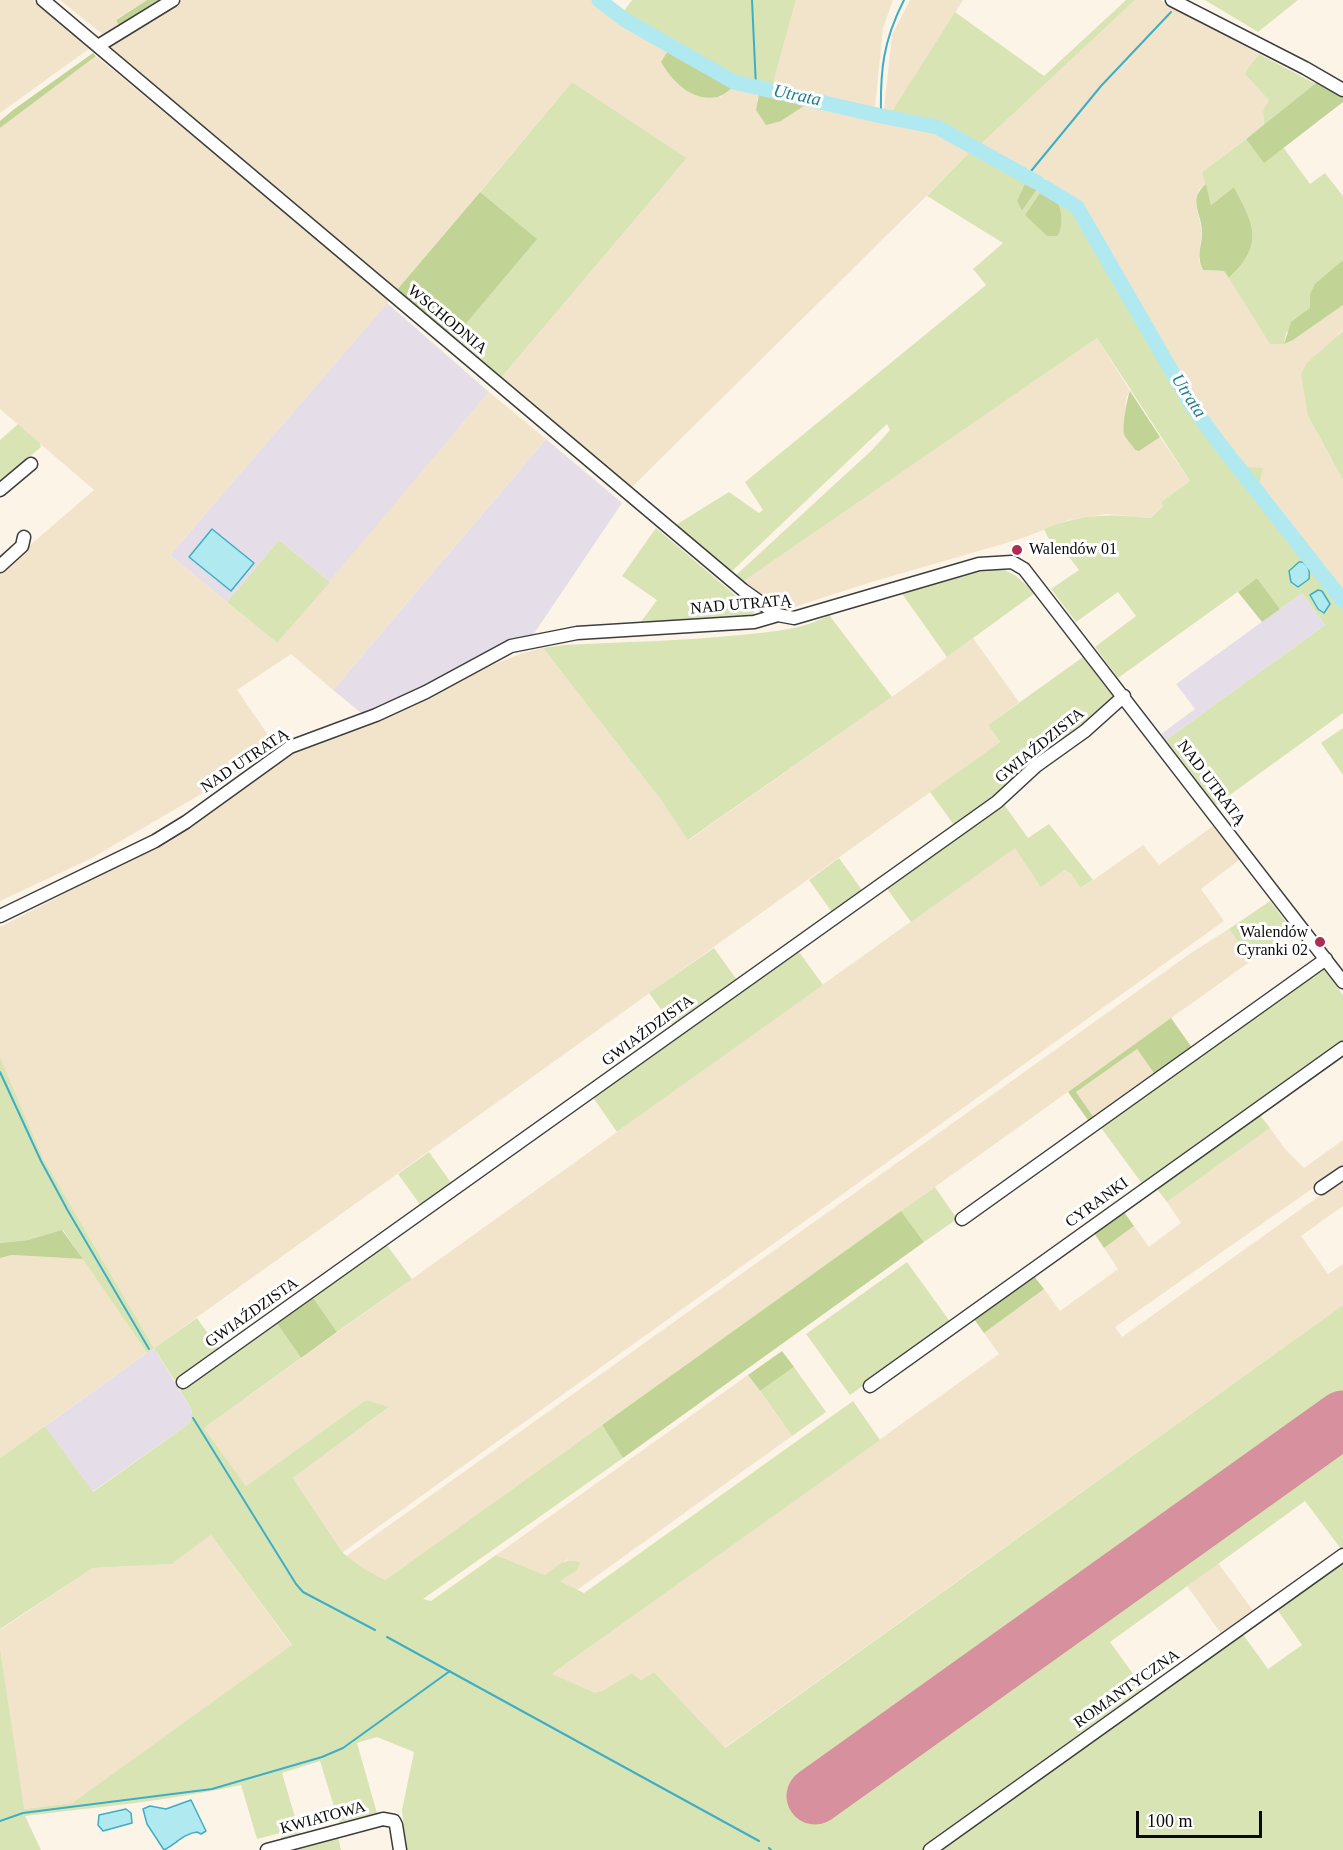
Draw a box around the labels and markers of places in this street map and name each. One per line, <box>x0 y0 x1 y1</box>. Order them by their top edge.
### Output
place label: Walendów 01 <box>1029 540 1117 560</box>
marker: Walendów 01 <box>1010 543 1024 557</box>
place label: Walendów Cyranki 02 <box>1236 923 1308 961</box>
marker: Walendów Cyranki 02 <box>1313 935 1327 949</box>

